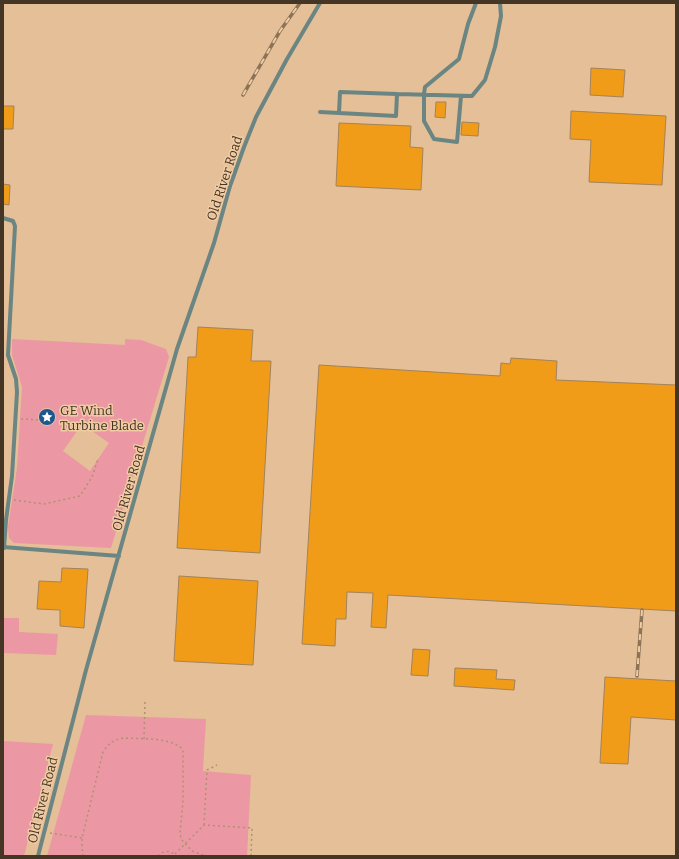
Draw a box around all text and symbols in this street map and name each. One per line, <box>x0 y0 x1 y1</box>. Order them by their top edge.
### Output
street label: Old River Road <box>204 134 245 222</box>
place label: GE Wind Turbine Blade <box>60 403 144 433</box>
place icon: GE Wind Turbine Blade <box>37 407 57 427</box>
street label: Old River Road <box>109 443 148 533</box>
street label: Old River Road <box>25 755 61 845</box>

